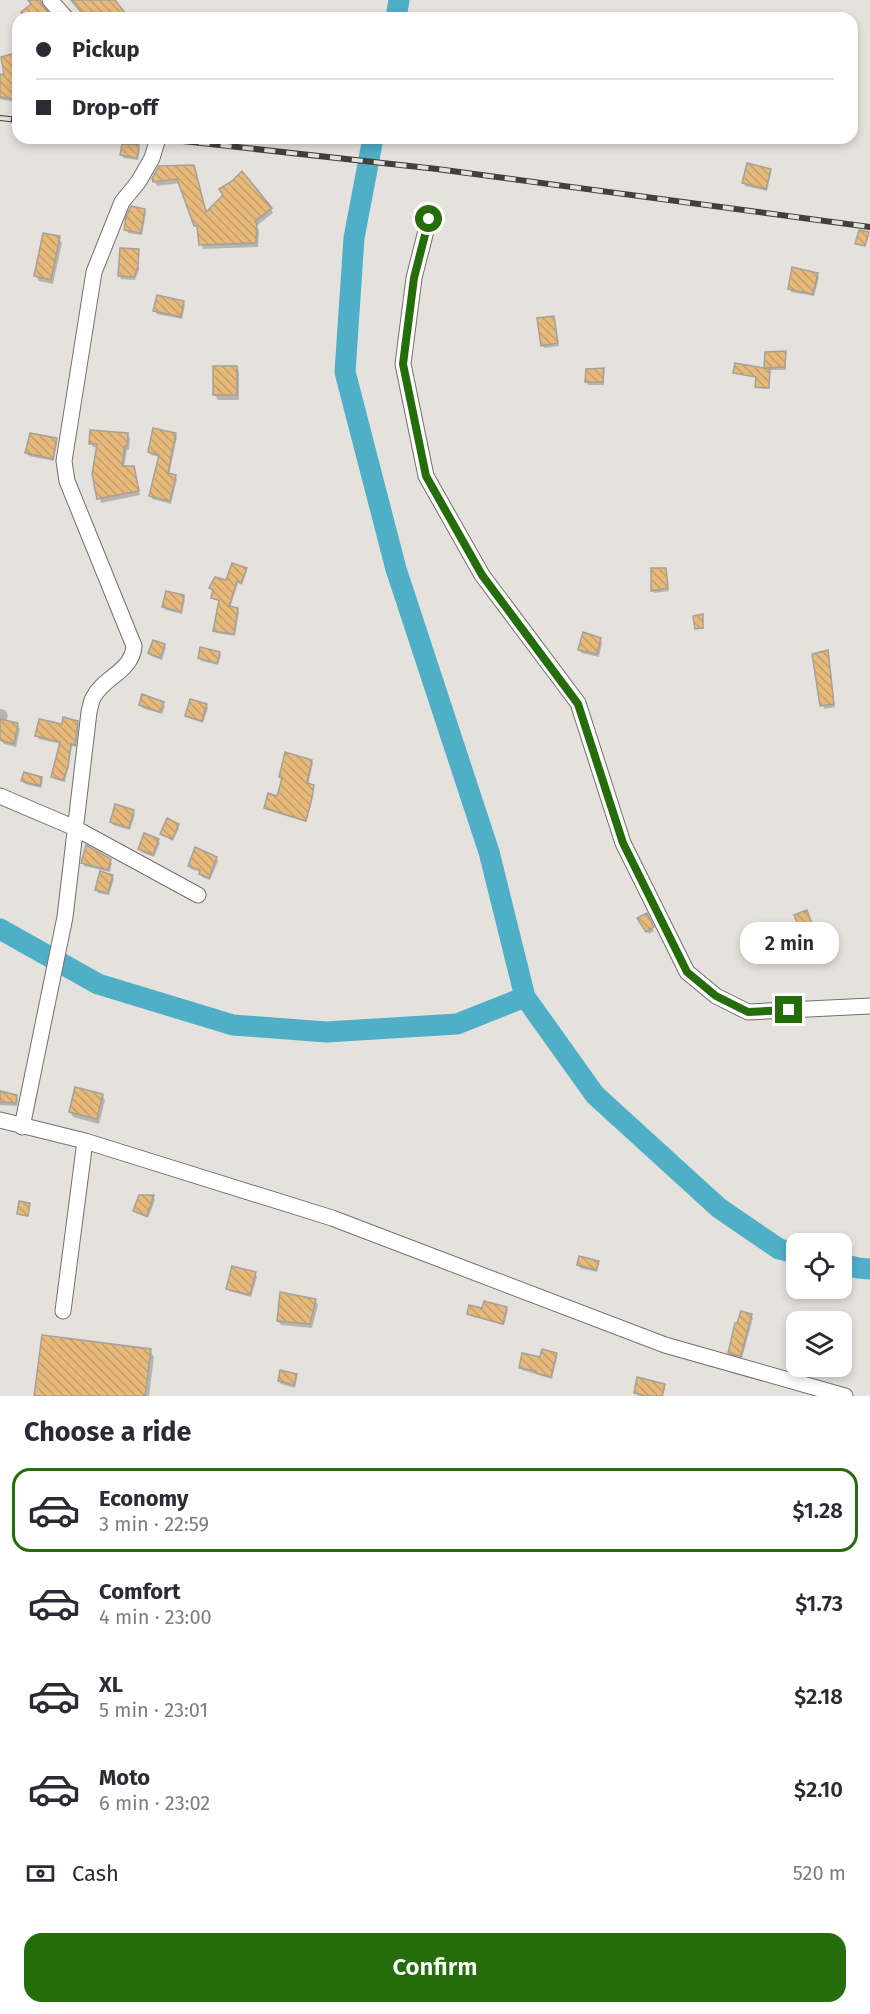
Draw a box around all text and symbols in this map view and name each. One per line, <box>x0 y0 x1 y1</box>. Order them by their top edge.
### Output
text: Pickup <box>72 36 140 63</box>
text: Drop-off <box>72 94 158 121</box>
route start <box>415 205 442 232</box>
callout: 2 min <box>740 923 838 965</box>
text: 2 min <box>765 931 814 955</box>
route end <box>775 996 802 1023</box>
map controls <box>786 1233 852 1377</box>
button: locate <box>786 1233 852 1299</box>
button: layers <box>786 1311 852 1377</box>
text: Choose a ride <box>24 1416 191 1448</box>
icon: car <box>27 1483 81 1537</box>
text: Economy <box>99 1485 188 1512</box>
text: $1.28 <box>793 1497 843 1524</box>
text: 3 min · 22:59 <box>99 1512 209 1536</box>
icon: car <box>27 1576 81 1630</box>
text: Comfort <box>99 1578 180 1605</box>
text: $1.73 <box>795 1590 843 1617</box>
text: 4 min · 23:00 <box>99 1605 212 1629</box>
icon: car <box>27 1669 81 1723</box>
text: XL <box>99 1671 123 1698</box>
text: $2.18 <box>794 1683 843 1710</box>
text: 5 min · 23:01 <box>99 1698 208 1722</box>
icon: car <box>27 1762 81 1816</box>
text: Moto <box>99 1764 150 1791</box>
text: $2.10 <box>794 1776 843 1803</box>
text: 6 min · 23:02 <box>99 1791 210 1815</box>
icon: cash <box>24 1857 57 1890</box>
text: Cash <box>72 1860 119 1887</box>
text: 520 m <box>793 1861 846 1885</box>
button: Confirm <box>24 1933 846 2002</box>

